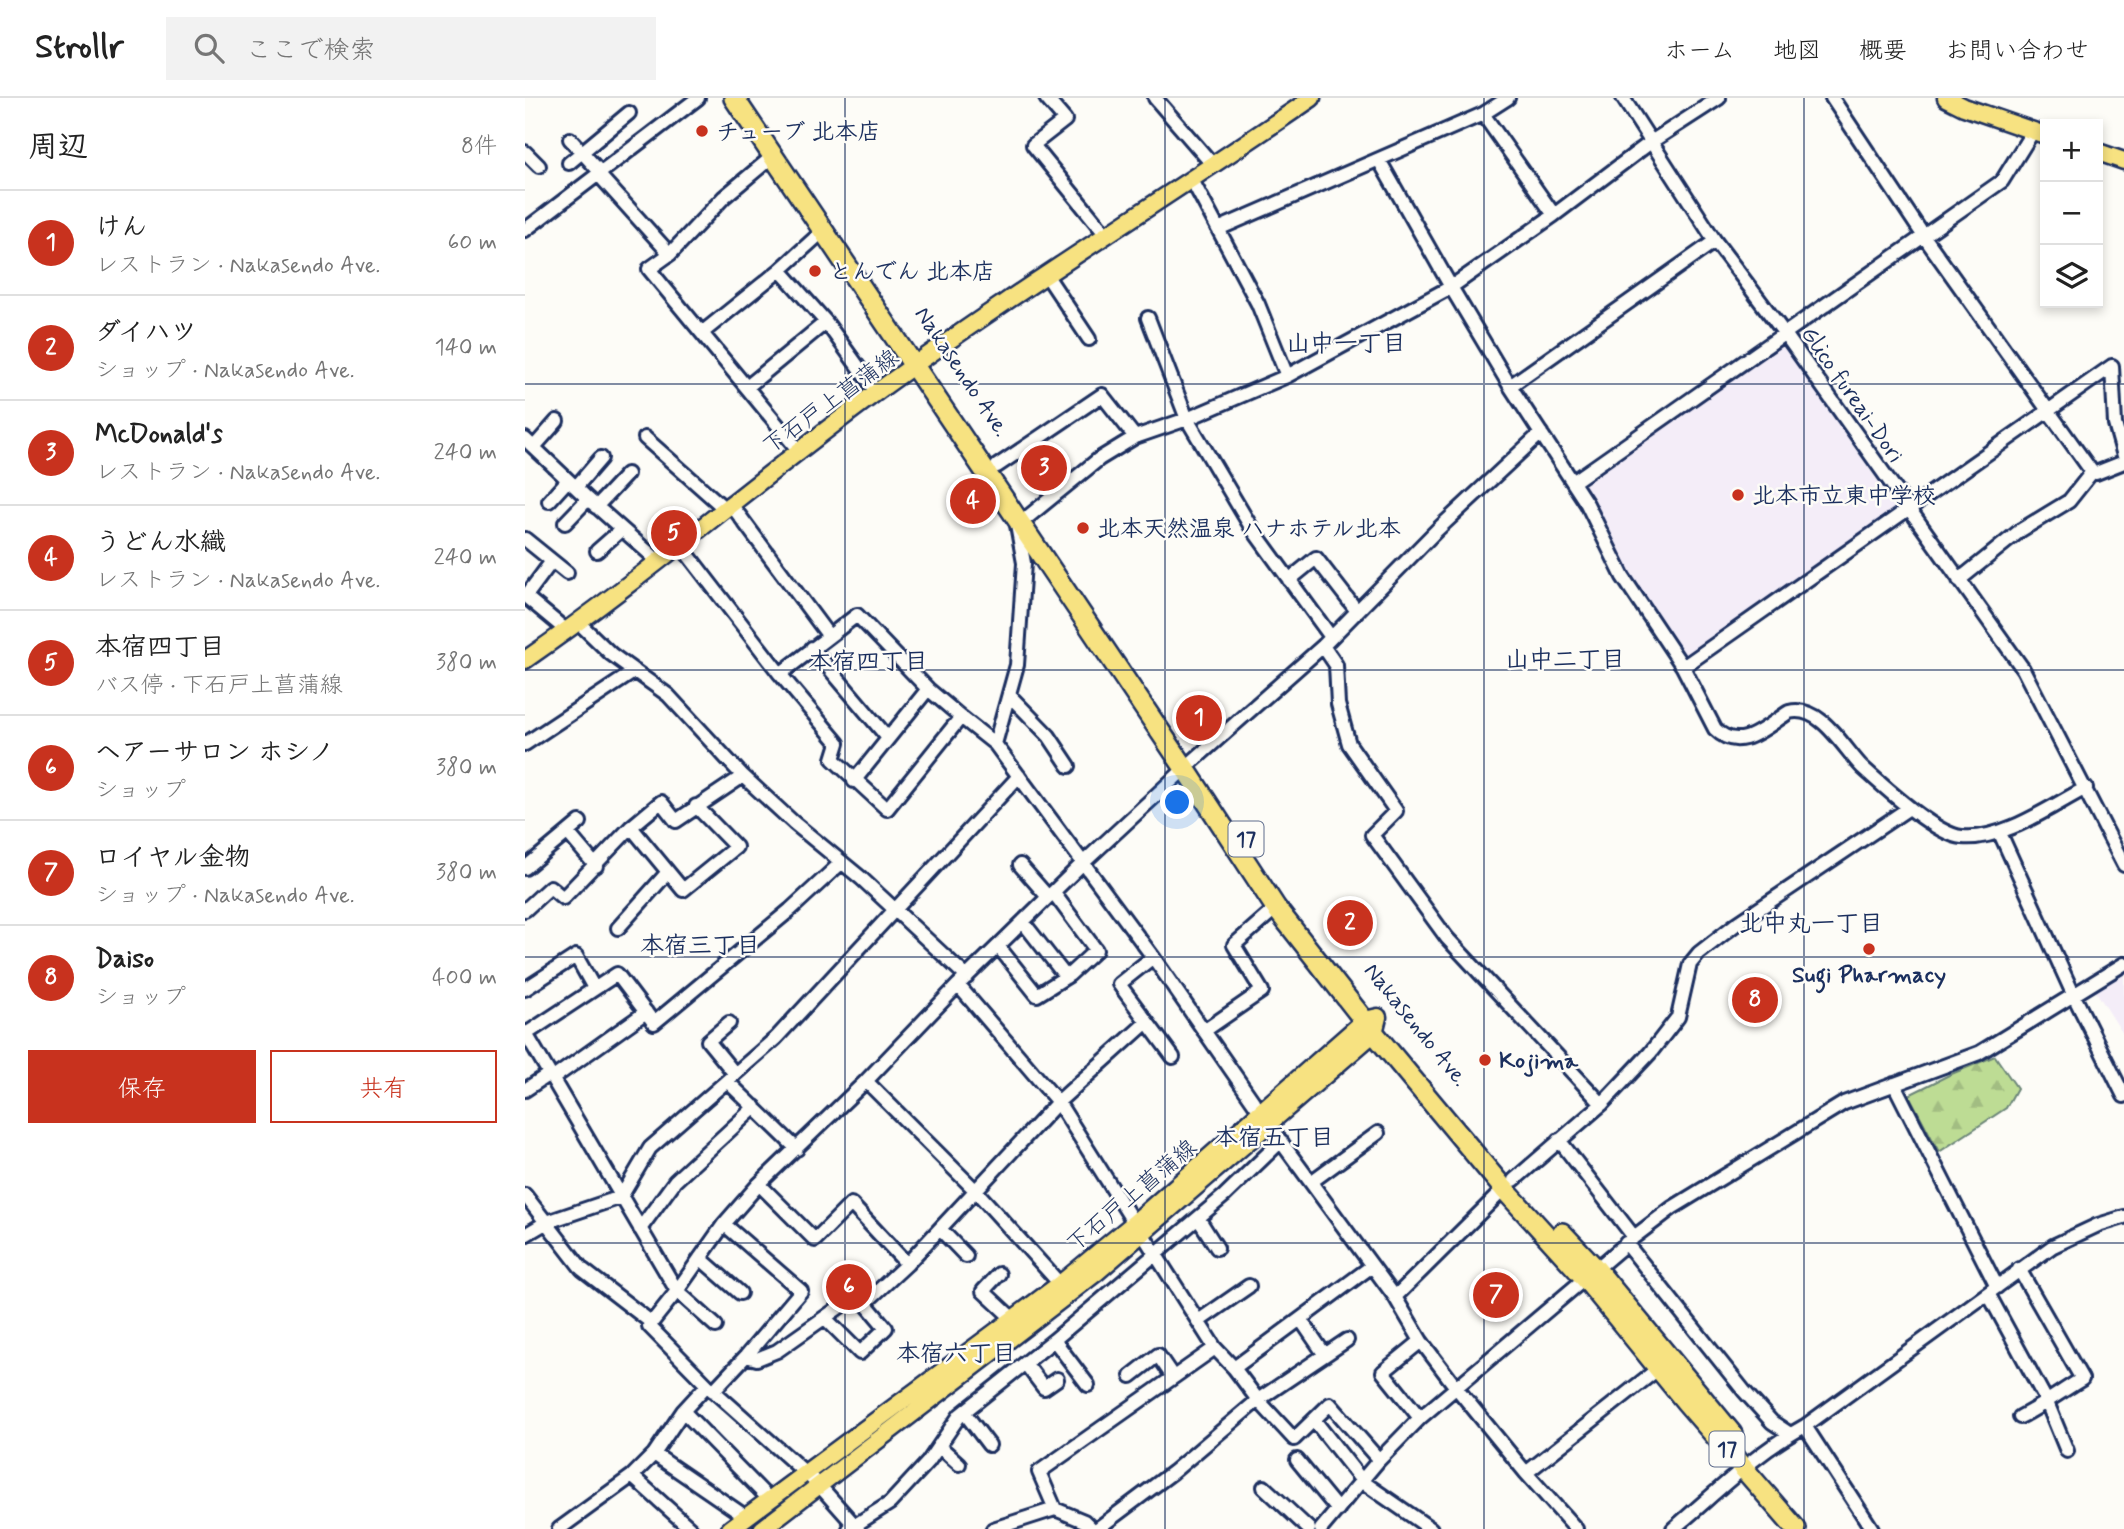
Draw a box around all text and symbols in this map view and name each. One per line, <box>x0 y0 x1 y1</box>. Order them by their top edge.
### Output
search box <box>166 17 656 80</box>
text: Strollr <box>35 26 124 70</box>
icon: search <box>190 29 228 67</box>
text: ここで検索 <box>246 34 376 68</box>
text: ホーム <box>1664 36 1735 67</box>
text: 地図 <box>1773 36 1821 67</box>
text: 概要 <box>1859 36 1907 67</box>
text: お問い合わせ <box>1945 36 2089 67</box>
place label: チューブ 北本店 <box>716 118 880 148</box>
map controls <box>2040 119 2103 308</box>
button: + <box>2040 119 2103 182</box>
marker: チューブ 北本店 <box>694 123 710 139</box>
text: 周辺 <box>28 128 88 167</box>
text: 8件 <box>461 132 497 162</box>
button: − <box>2040 182 2103 245</box>
text: けん <box>95 211 147 245</box>
text: 1 <box>46 228 56 258</box>
text: 60 m <box>448 228 497 258</box>
button: layers <box>2040 245 2103 308</box>
text: レストラン · Nakasendo Ave. <box>95 251 380 281</box>
place label: とんでん 北本店 <box>829 258 995 288</box>
marker: とんでん 北本店 <box>807 263 823 279</box>
street label: Nakasendo Ave. <box>907 301 1016 443</box>
text: ダイハツ <box>95 316 196 350</box>
street label: Glico fureai-Dori <box>1793 321 1910 469</box>
district label: 山中一丁目 <box>1286 329 1406 360</box>
text: 2 <box>45 333 57 363</box>
text: 140 m <box>434 333 497 363</box>
street label: 下石戸上菖蒲線 <box>757 343 905 462</box>
text: ショップ · Nakasendo Ave. <box>95 356 355 386</box>
text: McDonald's <box>95 418 223 452</box>
text: 3 <box>46 438 56 468</box>
text: 240 m <box>433 438 497 468</box>
pin: 3 <box>1021 442 1067 494</box>
text: レストラン · Nakasendo Ave. <box>95 458 380 488</box>
pin: 4 <box>950 475 996 527</box>
place label: 北本市立東中学校 <box>1752 482 1936 512</box>
marker: 北本市立東中学校 <box>1730 487 1746 503</box>
pin: 5 <box>651 507 697 559</box>
place label: 北本天然温泉 ハナホテル北本 <box>1097 515 1401 545</box>
marker: 北本天然温泉 ハナホテル北本 <box>1075 520 1091 536</box>
text: うどん水織 <box>95 526 226 560</box>
text: 4 <box>44 543 58 573</box>
text: 240 m <box>433 543 497 573</box>
text: レストラン · Nakasendo Ave. <box>95 566 380 596</box>
text: 本宿四丁目 <box>95 631 225 665</box>
district label: 山中二丁目 <box>1505 645 1625 676</box>
district label: 本宿四丁目 <box>808 647 928 678</box>
text: 5 <box>44 648 58 678</box>
text: 380 m <box>436 648 497 678</box>
text: バス停 · 下石戸上菖蒲線 <box>95 671 343 701</box>
pin: 1 <box>1176 692 1222 744</box>
text: ヘアーサロン ホシノ <box>95 736 334 770</box>
text: 6 <box>45 753 57 783</box>
text: 380 m <box>436 753 497 783</box>
text: ショップ <box>95 776 186 806</box>
your location <box>1160 785 1194 819</box>
road number: 17 <box>1229 822 1263 856</box>
text: ロイヤル金物 <box>95 841 250 875</box>
text: 7 <box>44 858 58 888</box>
text: 380 m <box>436 858 497 888</box>
text: ショップ · Nakasendo Ave. <box>95 881 355 911</box>
pin: 2 <box>1327 897 1373 949</box>
district label: 北中丸一丁目 <box>1739 909 1883 940</box>
district label: 本宿三丁目 <box>640 931 760 962</box>
marker: Sugi Pharmacy <box>1861 941 1877 957</box>
text: Daiso <box>95 943 154 977</box>
street label: Nakasendo Ave. <box>1356 957 1475 1093</box>
place label: Sugi Pharmacy <box>1792 961 1946 994</box>
text: 8 <box>45 963 57 993</box>
text: 400 m <box>432 963 497 993</box>
pin: 8 <box>1732 974 1778 1026</box>
text: ショップ <box>95 983 186 1013</box>
place label: Kojima <box>1499 1047 1579 1077</box>
button: 保存 <box>28 1050 256 1123</box>
button: 共有 <box>270 1050 497 1123</box>
marker: Kojima <box>1477 1052 1493 1068</box>
district label: 本宿五丁目 <box>1214 1123 1334 1154</box>
street label: 下石戸上菖蒲線 <box>1061 1133 1204 1260</box>
pin: 6 <box>826 1261 872 1313</box>
pin: 7 <box>1473 1269 1519 1321</box>
district label: 本宿六丁目 <box>896 1339 1016 1370</box>
road number: 17 <box>1709 1432 1745 1466</box>

